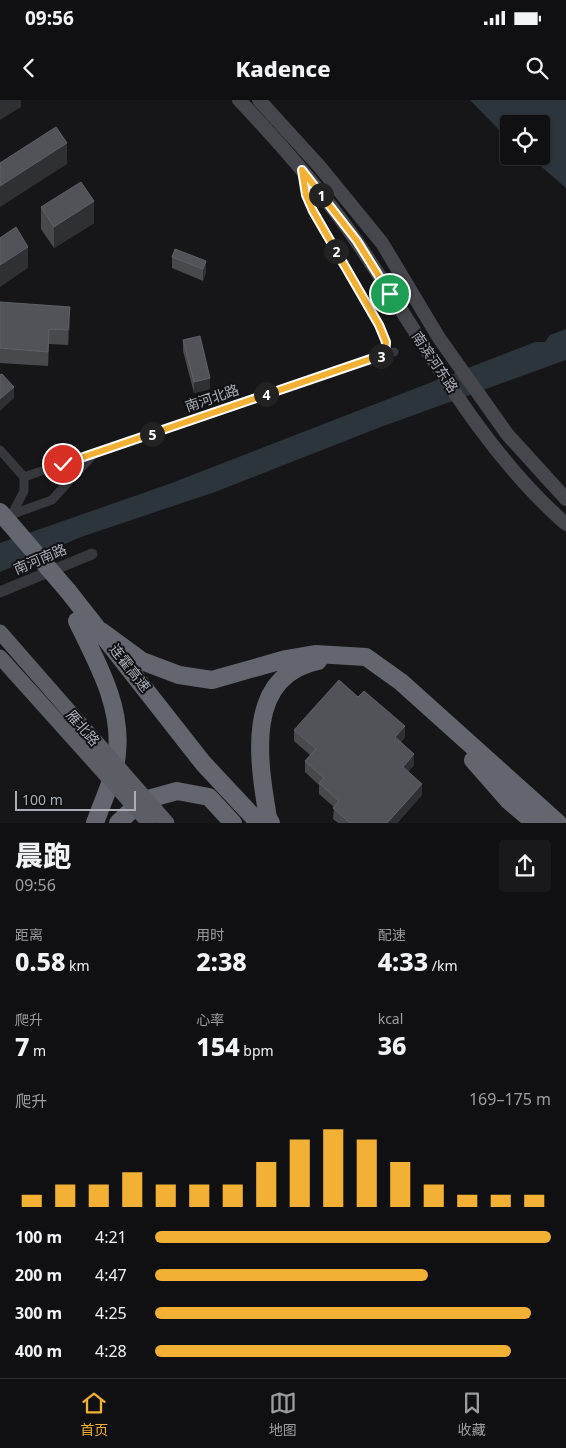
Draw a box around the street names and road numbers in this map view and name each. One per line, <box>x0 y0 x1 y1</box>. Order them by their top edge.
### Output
street label: 南滨河东路 <box>408 327 463 396</box>
street label: 南河北路 <box>182 379 241 416</box>
street label: 南河南路 <box>10 539 69 578</box>
street label: 连霍高速 <box>106 640 155 696</box>
street label: 雁北路 <box>62 706 104 750</box>

